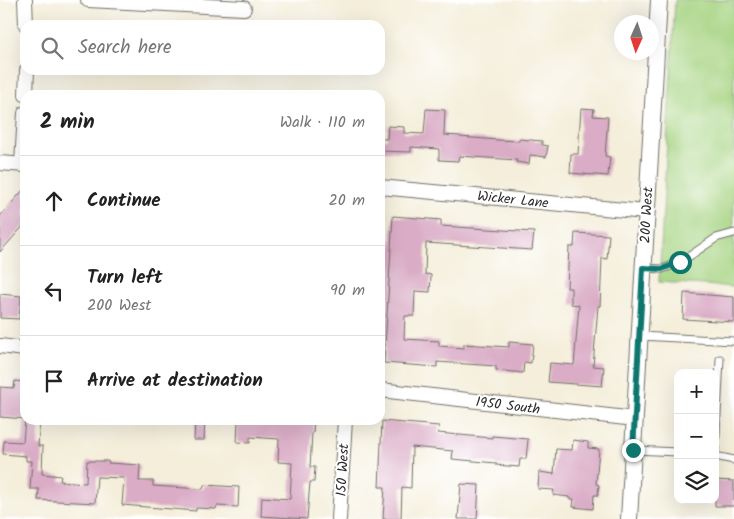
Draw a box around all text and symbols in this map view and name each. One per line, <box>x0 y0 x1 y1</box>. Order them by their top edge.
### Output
north arrow <box>614 15 659 60</box>
search box <box>20 20 385 75</box>
text: Search here <box>78 33 172 63</box>
icon: search <box>38 34 66 62</box>
text: 2 min <box>40 106 95 139</box>
text: Walk · 110 m <box>280 110 365 135</box>
street label: Wicker Lane <box>476 185 550 215</box>
text: Continue <box>87 186 160 216</box>
street label: 200 West <box>635 186 659 244</box>
icon: ahead <box>40 187 68 215</box>
text: 20 m <box>329 188 365 213</box>
route start <box>669 251 692 274</box>
text: Turn left <box>87 263 162 293</box>
icon: left <box>40 277 68 305</box>
text: 90 m <box>330 278 365 303</box>
text: 200 West <box>87 293 151 318</box>
text: Arrive at destination <box>87 366 263 396</box>
icon: arrive <box>40 367 68 395</box>
map controls <box>674 369 719 504</box>
button: + <box>674 369 719 414</box>
street label: 1950 South <box>474 391 541 421</box>
button: − <box>674 414 719 459</box>
route end <box>622 439 645 462</box>
street label: 150 West <box>331 442 355 497</box>
button: layers <box>674 459 719 504</box>

